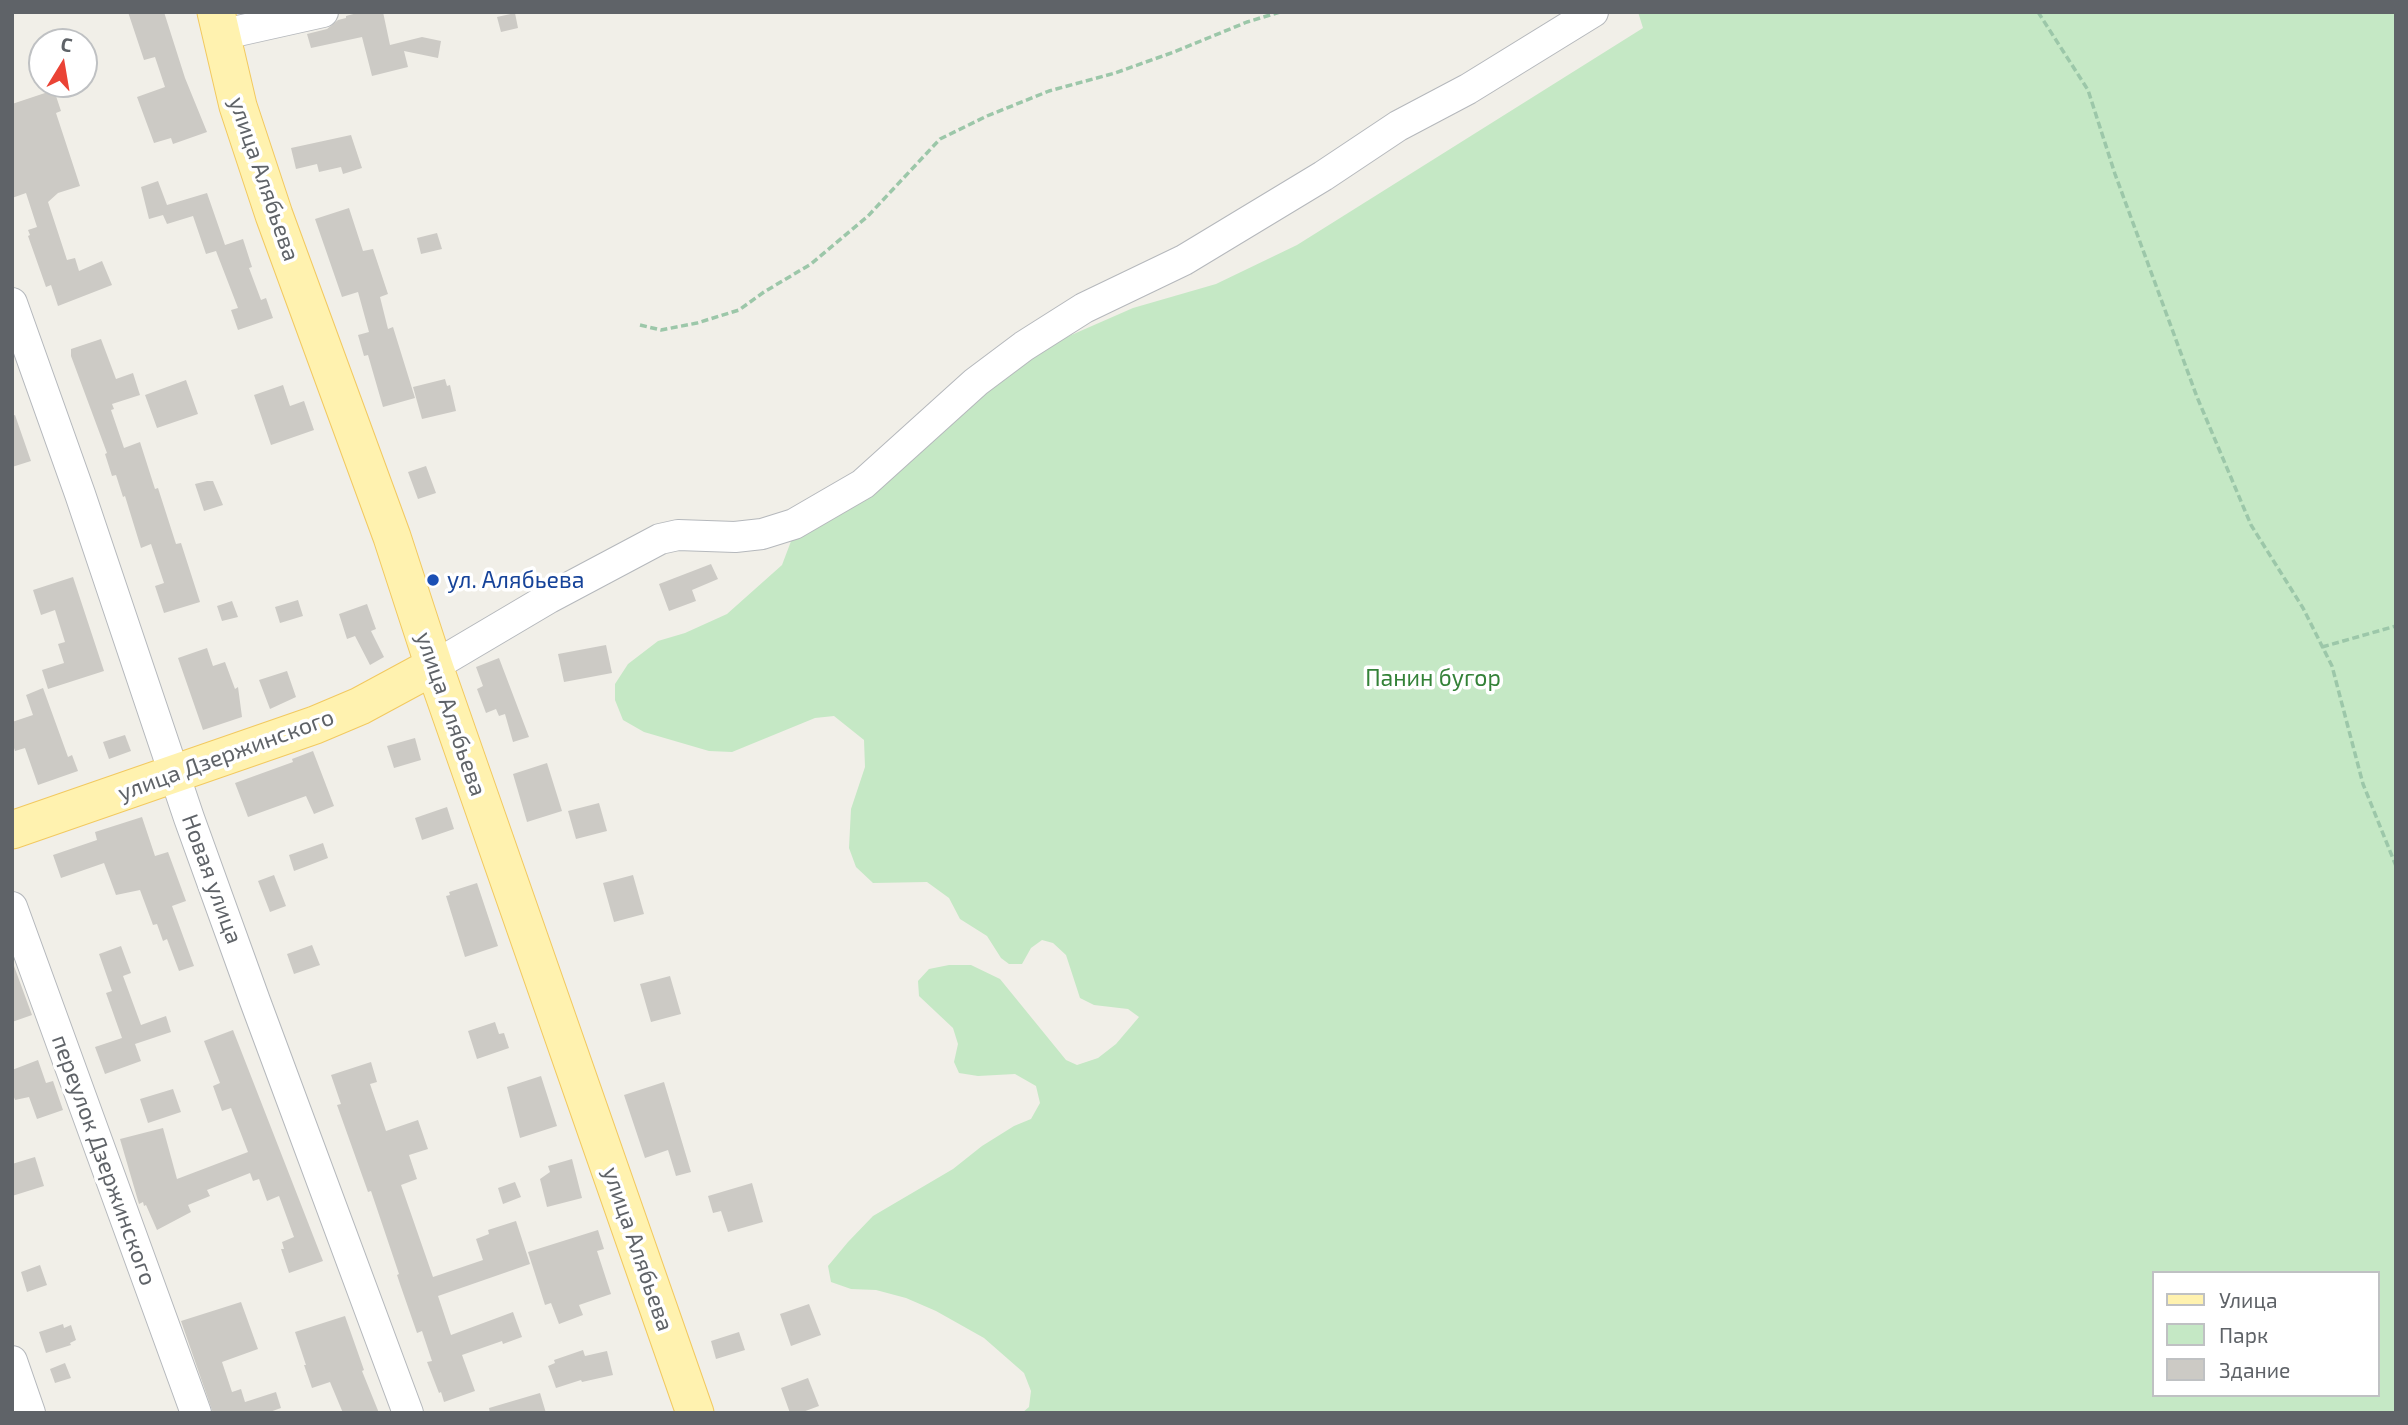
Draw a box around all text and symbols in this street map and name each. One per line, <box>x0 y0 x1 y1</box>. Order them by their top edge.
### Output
north arrow <box>28 28 98 98</box>
text: С <box>59 32 74 56</box>
street label: улица Алябьева <box>223 93 305 265</box>
place label: ул. Алябьева <box>447 566 584 594</box>
marker: ул. Алябьева <box>425 572 441 588</box>
street label: улица Алябьева <box>410 628 492 800</box>
park label: Панин бугор <box>1365 664 1501 692</box>
street label: улица Дзержинского <box>114 703 338 807</box>
street label: Новая улица <box>176 810 248 948</box>
street label: переулок Дзержинского <box>46 1031 162 1289</box>
street label: улица Алябьева <box>597 1163 679 1335</box>
legend <box>2152 1271 2380 1397</box>
text: Улица <box>2219 1287 2278 1312</box>
text: Парк <box>2219 1322 2268 1347</box>
text: Здание <box>2219 1357 2290 1382</box>

